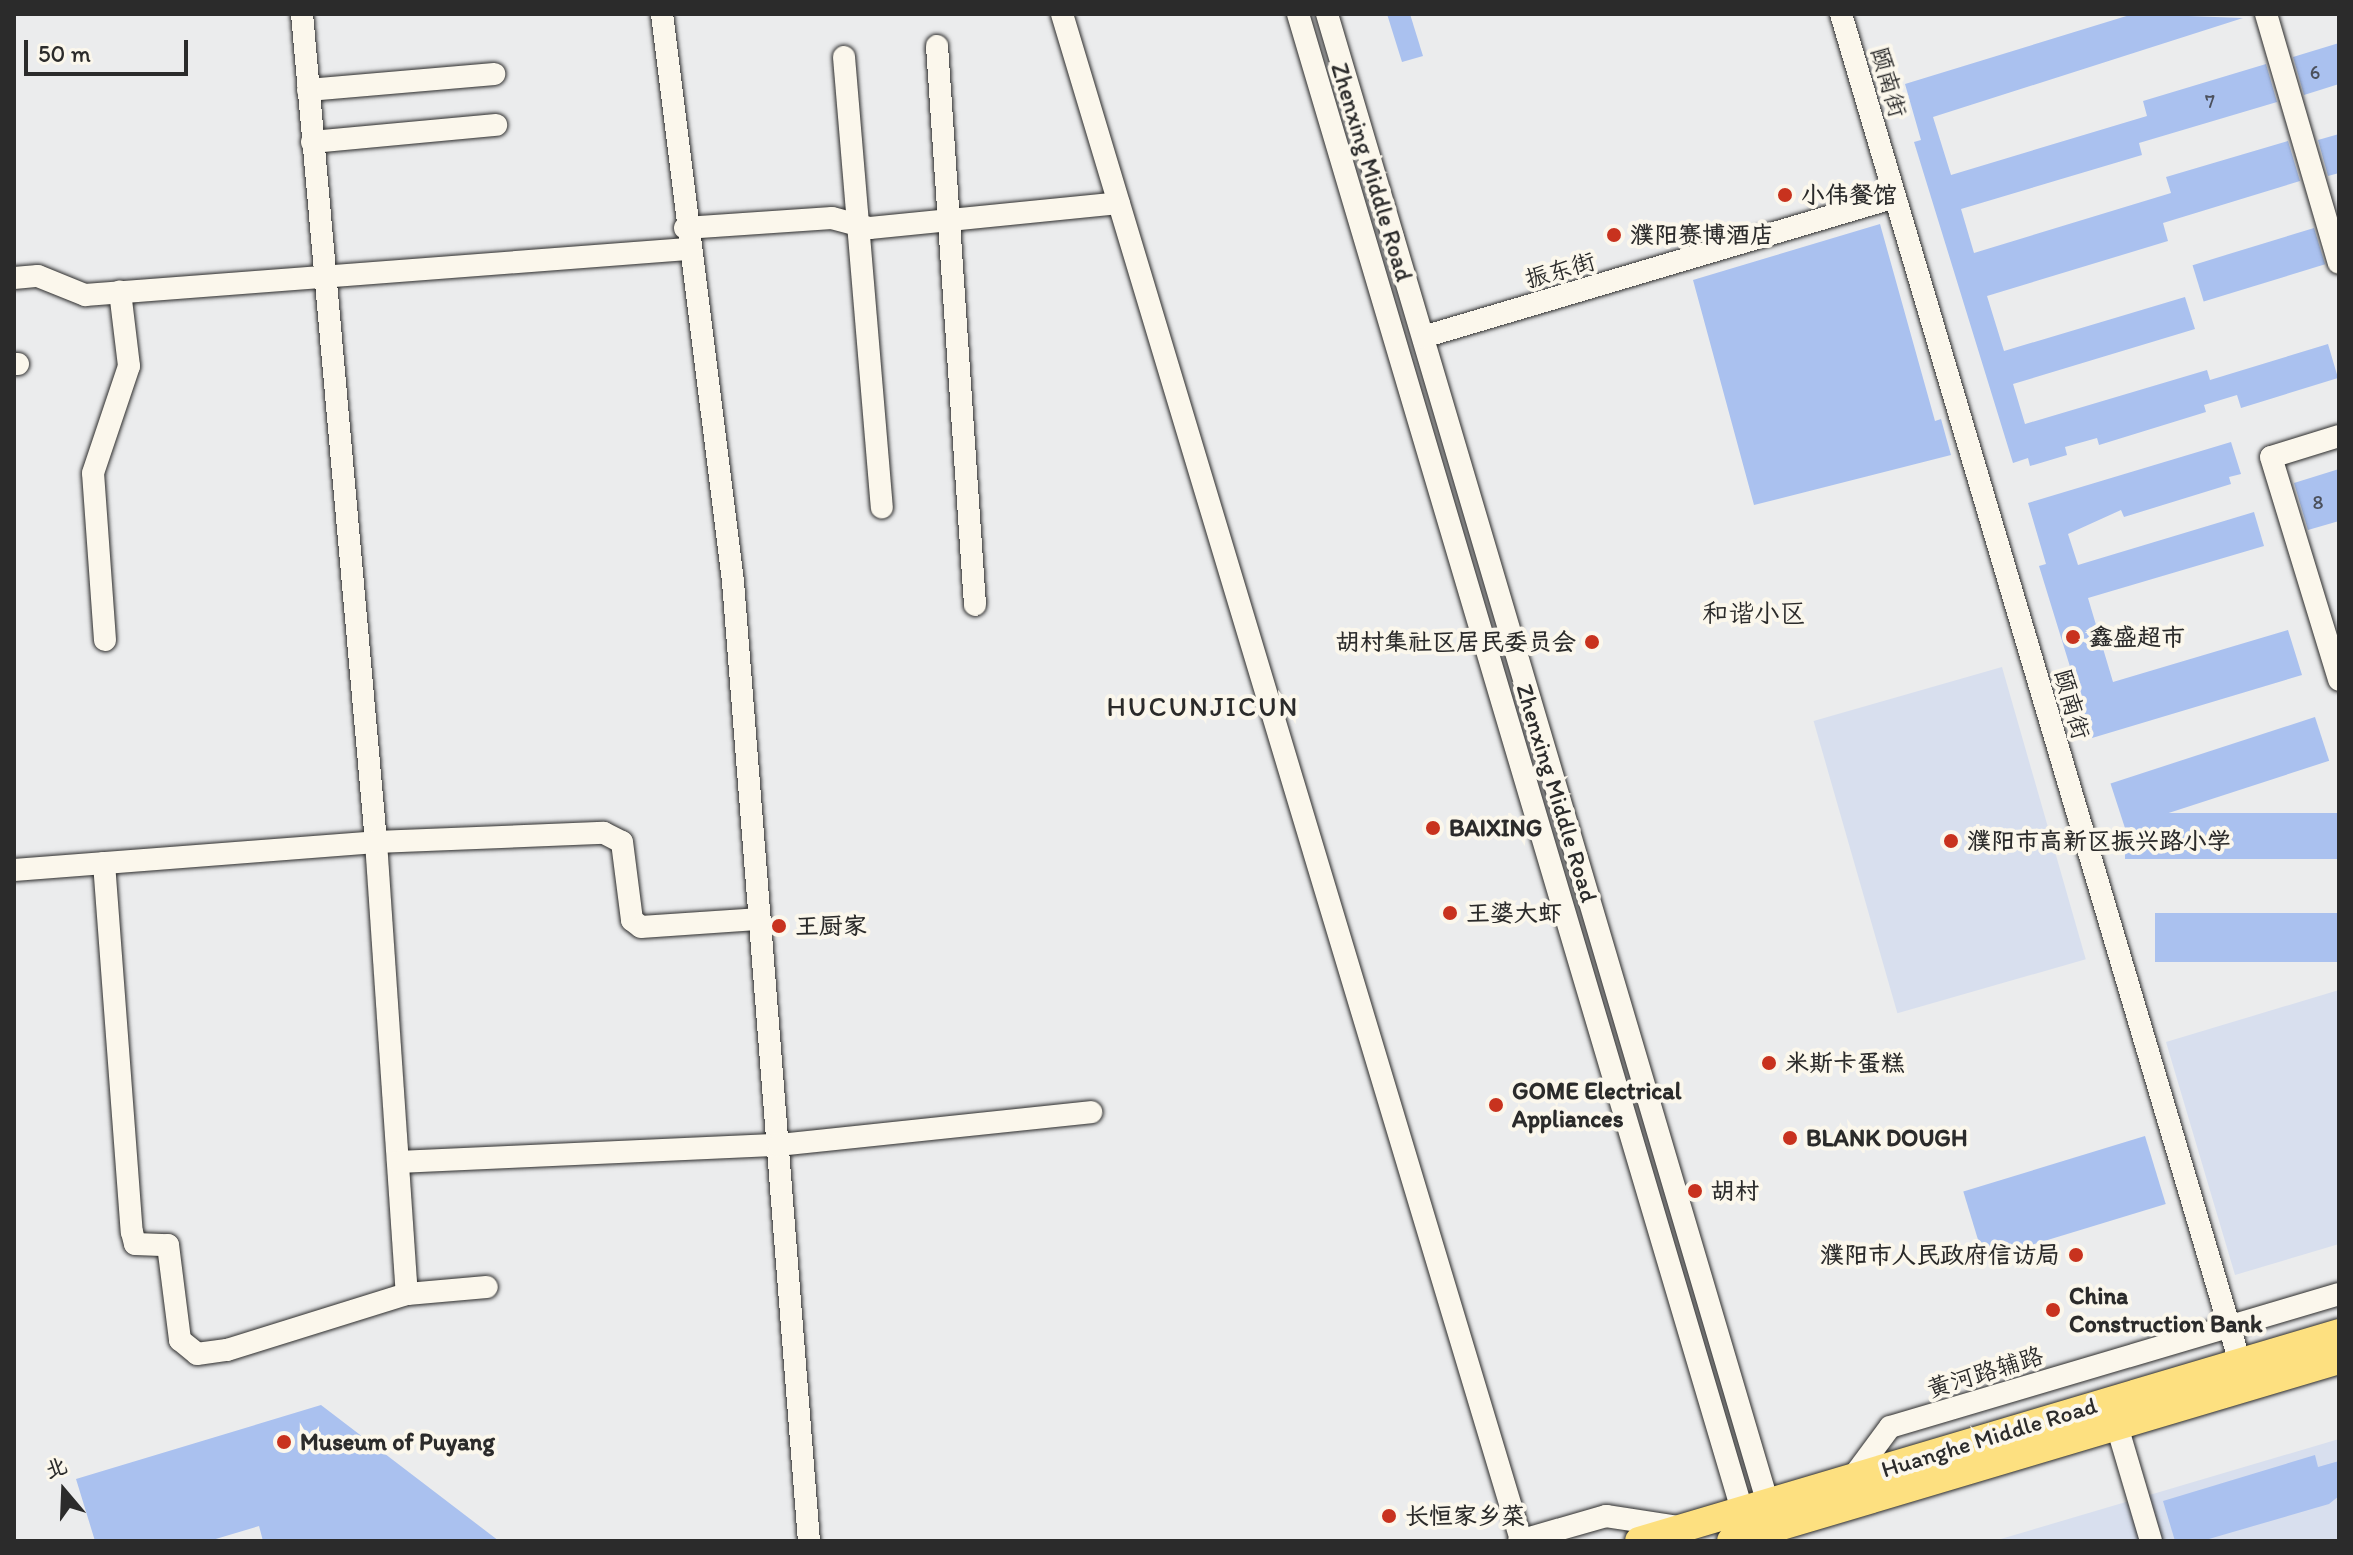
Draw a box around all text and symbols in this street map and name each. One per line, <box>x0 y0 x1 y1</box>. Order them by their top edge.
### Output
scale bar <box>28 24 192 74</box>
text: 50 m <box>38 39 91 68</box>
street label: 颐南街 <box>1865 43 1913 121</box>
street label: Zhenxing Middle Road <box>1325 60 1419 284</box>
house number: 6 <box>2310 60 2320 84</box>
house number: 7 <box>2205 89 2215 113</box>
place label: 小伟餐馆 <box>1801 181 1897 209</box>
marker: 小伟餐馆 <box>1776 186 1794 204</box>
place label: 濮阳赛博酒店 <box>1630 221 1774 249</box>
marker: 濮阳赛博酒店 <box>1605 226 1623 244</box>
street label: 振东街 <box>1521 246 1599 294</box>
house number: 8 <box>2313 490 2323 514</box>
district label: 和谐小区 <box>1702 598 1806 630</box>
place label: 鑫盛超市 <box>2089 623 2185 651</box>
place label: 胡村集社区居民委员会 <box>1336 628 1576 656</box>
marker: 鑫盛超市 <box>2064 628 2082 646</box>
marker: 胡村集社区居民委员会 <box>1583 633 1601 651</box>
street label: 颐南街 <box>2048 665 2096 743</box>
street label: Zhenxing Middle Road <box>1510 681 1604 905</box>
district label: HUCUNJICUN <box>1106 689 1300 723</box>
place label: BAIXING <box>1449 814 1542 842</box>
marker: BAIXING <box>1424 819 1442 837</box>
place label: 濮阳市高新区振兴路小学 <box>1967 827 2231 855</box>
marker: 濮阳市高新区振兴路小学 <box>1942 832 1960 850</box>
place label: 王婆大虾 <box>1466 899 1562 927</box>
marker: 王婆大虾 <box>1441 904 1459 922</box>
place label: 王厨家 <box>795 912 867 940</box>
marker: 王厨家 <box>770 917 788 935</box>
place label: 米斯卡蛋糕 <box>1785 1049 1905 1077</box>
marker: 米斯卡蛋糕 <box>1760 1054 1778 1072</box>
place label: GOME Electrical Appliances <box>1512 1077 1681 1133</box>
marker: GOME Electrical Appliances <box>1487 1096 1505 1114</box>
place label: BLANK DOUGH <box>1806 1124 1968 1152</box>
marker: BLANK DOUGH <box>1781 1129 1799 1147</box>
place label: 胡村 <box>1711 1177 1759 1205</box>
marker: 胡村 <box>1686 1182 1704 1200</box>
place label: 濮阳市人民政府信访局 <box>1820 1241 2060 1269</box>
marker: 濮阳市人民政府信访局 <box>2067 1246 2085 1264</box>
place label: China Construction Bank <box>2069 1282 2264 1338</box>
marker: China Construction Bank <box>2044 1301 2062 1319</box>
street label: 黄河路辅路 <box>1923 1341 2047 1403</box>
street label: Huanghe Middle Road <box>1878 1391 2100 1483</box>
place label: Museum of Puyang <box>300 1428 494 1456</box>
marker: Museum of Puyang <box>275 1433 293 1451</box>
north arrow <box>24 1451 104 1531</box>
text: 北 <box>41 1451 71 1484</box>
place label: 长恒家乡菜 <box>1405 1502 1525 1530</box>
marker: 长恒家乡菜 <box>1380 1507 1398 1525</box>

